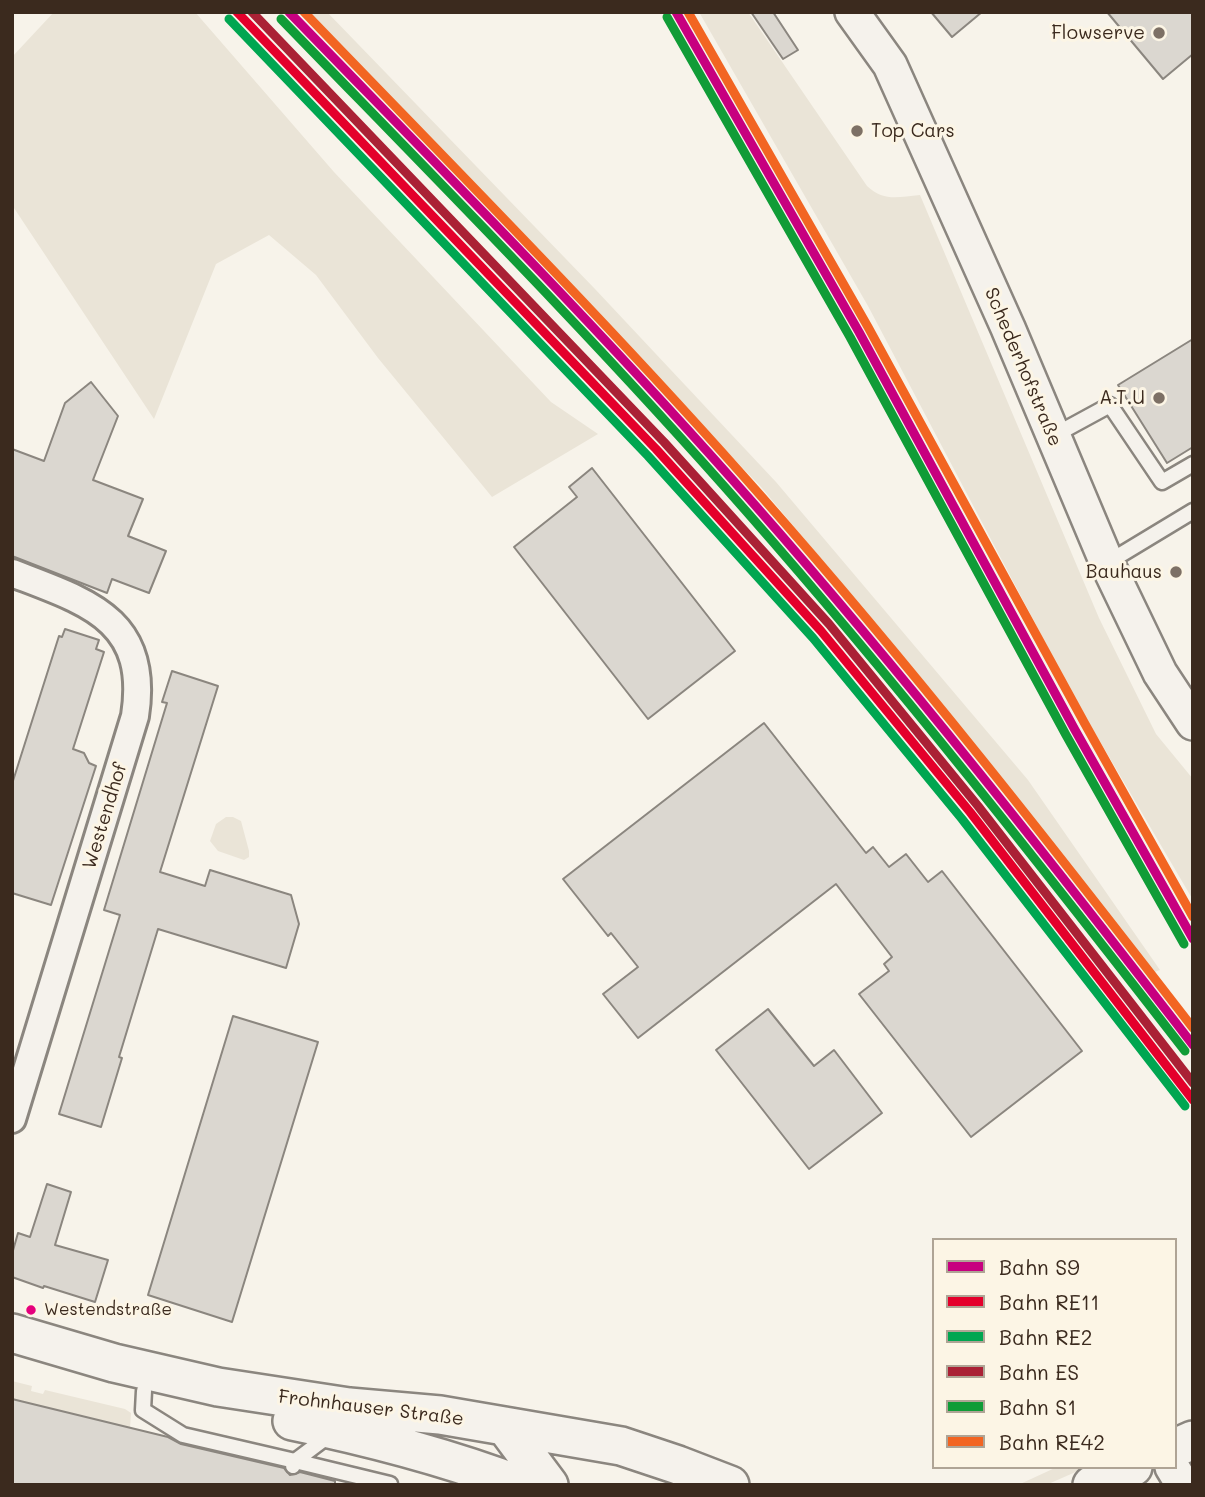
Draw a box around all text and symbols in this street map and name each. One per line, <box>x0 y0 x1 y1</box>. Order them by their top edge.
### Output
place label: Flowserve <box>1051 22 1145 44</box>
marker: Flowserve <box>1151 25 1167 41</box>
place label: Top Cars <box>871 120 955 142</box>
marker: Top Cars <box>849 123 865 139</box>
street label: Schederhofstraße <box>979 284 1067 450</box>
place label: A.T.U <box>1099 387 1145 409</box>
marker: A.T.U <box>1151 390 1167 406</box>
place label: Bauhaus <box>1086 561 1162 583</box>
marker: Bauhaus <box>1168 564 1184 580</box>
street label: Westendhof <box>78 760 132 872</box>
legend <box>932 1238 1177 1469</box>
text: Bahn S9 <box>999 1253 1080 1280</box>
text: Bahn RE11 <box>999 1288 1100 1315</box>
place label: Westendstraße <box>44 1300 172 1320</box>
marker: Westendstraße <box>24 1303 38 1317</box>
text: Bahn RE2 <box>999 1323 1093 1350</box>
text: Bahn ES <box>999 1358 1079 1385</box>
street label: Frohnhauser Straße <box>277 1385 465 1431</box>
text: Bahn S1 <box>999 1393 1077 1420</box>
text: Bahn RE42 <box>999 1428 1105 1455</box>

